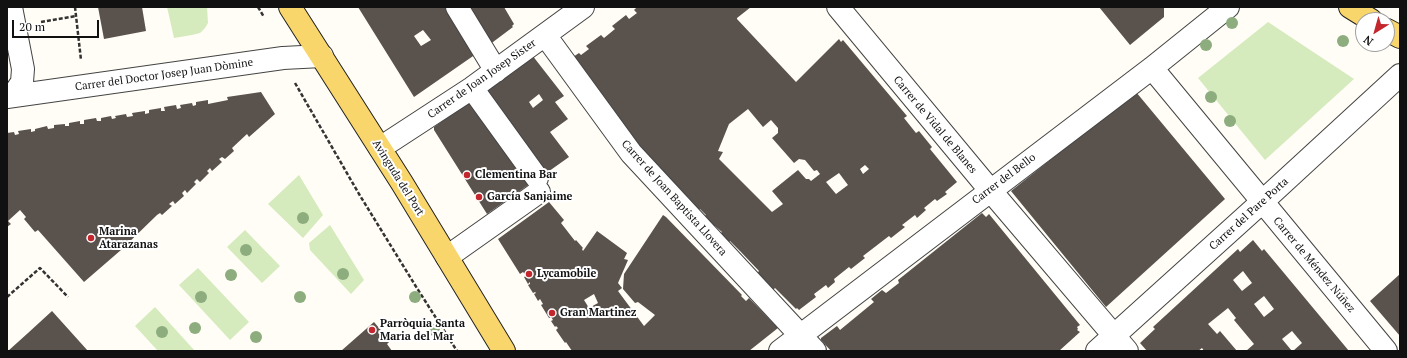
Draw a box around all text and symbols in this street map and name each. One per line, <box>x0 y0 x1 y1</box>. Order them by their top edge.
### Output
scale bar <box>14 12 101 38</box>
north arrow <box>1355 12 1395 52</box>
text: 20 m <box>19 19 45 34</box>
text: N <box>1361 33 1376 49</box>
street label: Carrer de Joan Josep Sister <box>425 37 539 121</box>
street label: Carrer del Doctor Josep Juan Dòmine <box>74 56 254 94</box>
street label: Carrer de Vidal de Blanes <box>890 74 980 176</box>
street label: Carrer de Joan Baptista Llovera <box>618 137 730 259</box>
street label: Avinguda del Port <box>369 138 427 218</box>
street label: Carrer del Bello <box>970 151 1038 207</box>
place label: Clementina Bar <box>475 168 557 182</box>
marker: Clementina Bar <box>462 170 472 180</box>
street label: Carrer del Pare Porta <box>1207 175 1291 253</box>
place label: García Sanjaime <box>487 190 572 204</box>
marker: García Sanjaime <box>474 192 484 202</box>
street label: Carrer de Méndez Núñez <box>1270 215 1358 315</box>
place label: Marina Atarazanas <box>99 225 158 251</box>
marker: Marina Atarazanas <box>86 233 96 243</box>
place label: Lycamobile <box>537 267 596 281</box>
marker: Lycamobile <box>524 269 534 279</box>
place label: Gran Martinez <box>560 306 636 320</box>
marker: Gran Martinez <box>547 308 557 318</box>
place label: Parròquia Santa Maria del Mar <box>380 317 465 343</box>
marker: Parròquia Santa Maria del Mar <box>367 325 377 335</box>

